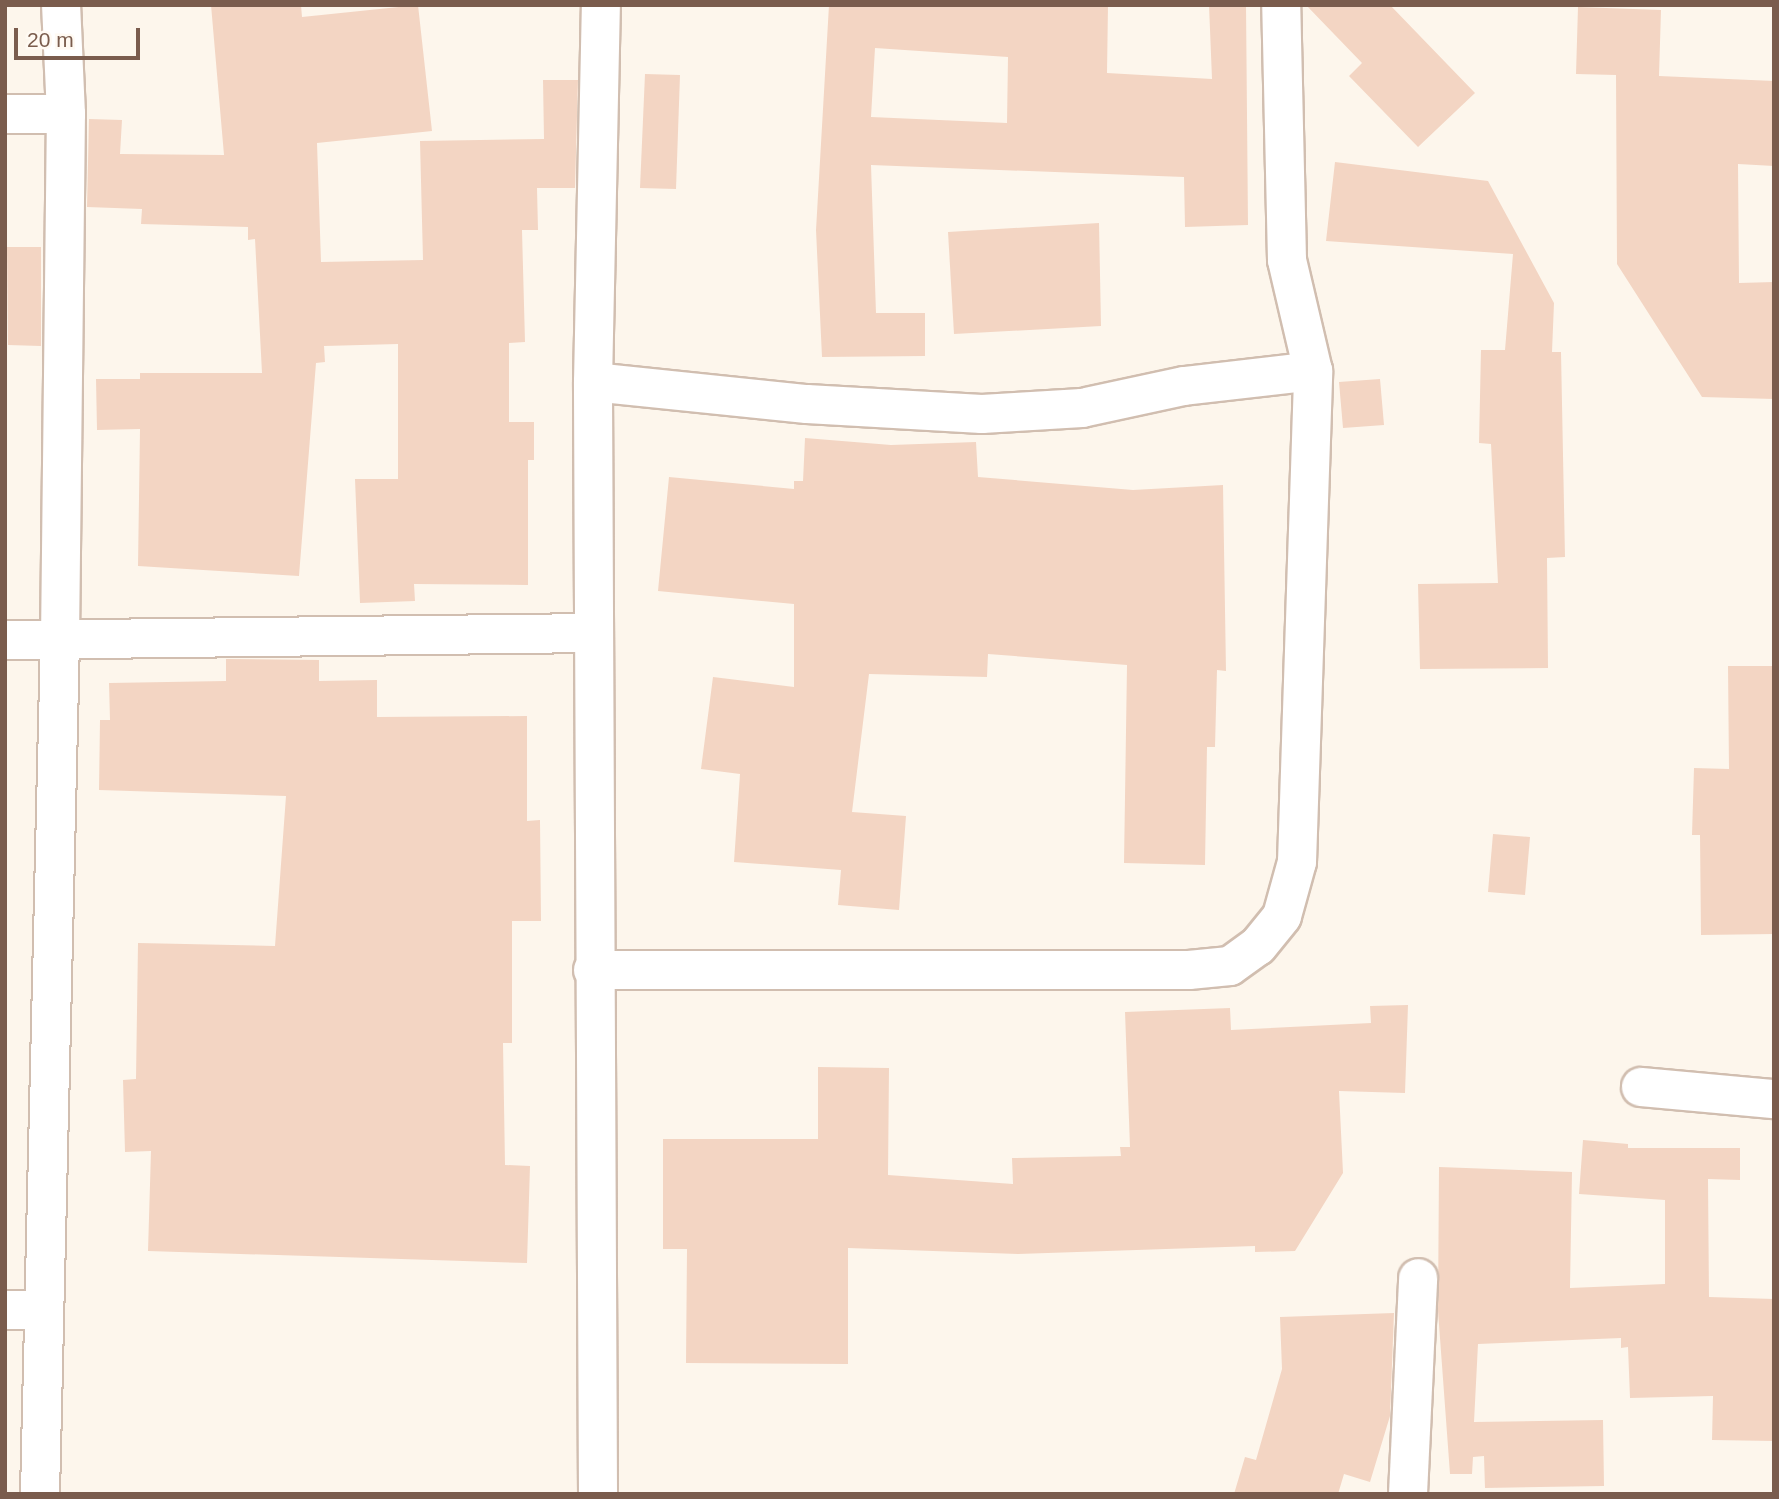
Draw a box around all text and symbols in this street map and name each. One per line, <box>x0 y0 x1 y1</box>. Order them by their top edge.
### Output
scale bar <box>18 14 144 58</box>
text: 20 m <box>27 28 74 51</box>

